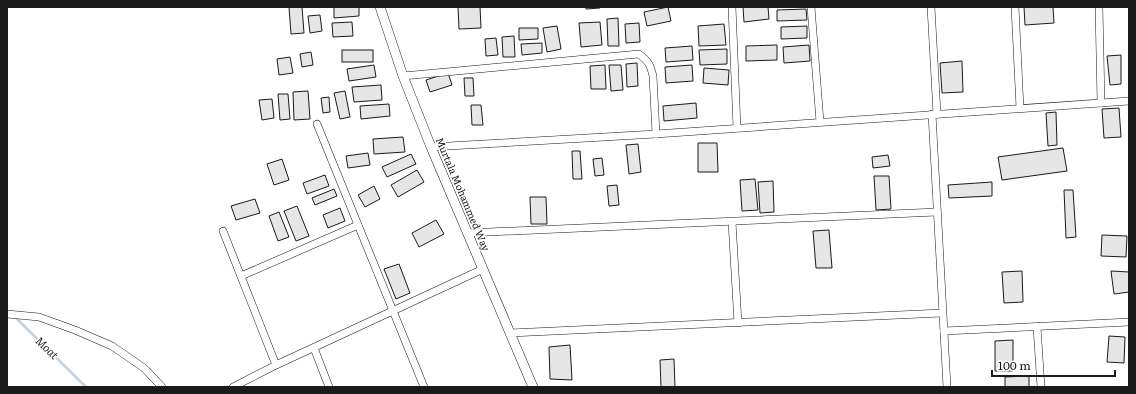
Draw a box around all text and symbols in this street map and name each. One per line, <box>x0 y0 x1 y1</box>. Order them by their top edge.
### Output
street label: Murtala Mohammed Way <box>433 135 494 253</box>
water label: Moat <box>33 332 63 363</box>
scale bar <box>992 352 1115 378</box>
text: 100 m <box>998 356 1031 374</box>

